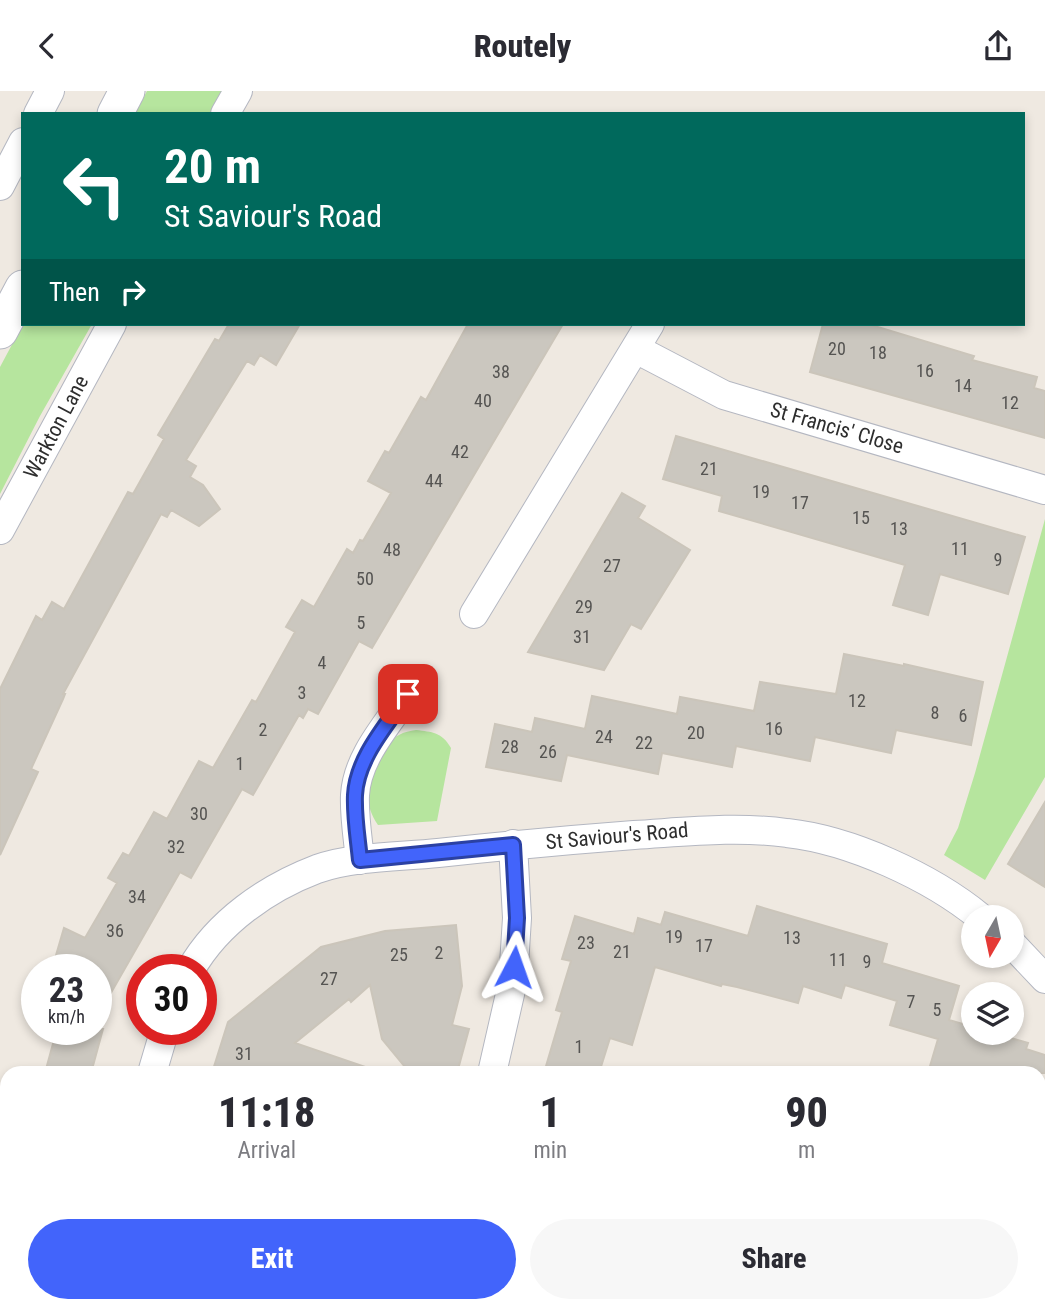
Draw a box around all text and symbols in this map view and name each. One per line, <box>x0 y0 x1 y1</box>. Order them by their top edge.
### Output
icon: back <box>28 27 66 65</box>
text: Routely <box>474 27 571 65</box>
icon: share <box>979 27 1017 65</box>
text: 20 m <box>164 138 261 195</box>
icon: left <box>49 140 140 231</box>
text: St Saviour's Road <box>164 197 382 235</box>
icon: right <box>114 273 152 311</box>
text: Then <box>49 277 100 307</box>
house number: 20 <box>828 338 846 359</box>
house number: 18 <box>869 342 887 363</box>
house number: 16 <box>916 360 934 381</box>
house number: 38 <box>492 361 510 382</box>
street label: Warkton Lane <box>19 371 93 483</box>
house number: 14 <box>954 375 972 396</box>
house number: 40 <box>474 390 492 411</box>
house number: 12 <box>1001 392 1019 413</box>
street label: St Francis' Close <box>768 398 906 458</box>
house number: 42 <box>451 441 469 462</box>
house number: 21 <box>700 458 718 479</box>
house number: 44 <box>425 470 443 491</box>
house number: 19 <box>752 481 770 502</box>
house number: 17 <box>791 492 809 513</box>
house number: 15 <box>852 507 870 528</box>
house number: 13 <box>890 518 908 539</box>
house number: 11 <box>951 538 969 559</box>
house number: 48 <box>383 539 401 560</box>
house number: 9 <box>994 549 1002 570</box>
house number: 27 <box>603 555 621 576</box>
house number: 50 <box>356 568 374 589</box>
house number: 29 <box>575 596 593 617</box>
house number: 5 <box>357 612 366 633</box>
house number: 31 <box>573 626 591 647</box>
house number: 4 <box>318 652 327 673</box>
pin <box>378 664 438 724</box>
icon: arrive <box>389 675 427 713</box>
house number: 3 <box>298 682 306 703</box>
house number: 12 <box>848 690 866 711</box>
house number: 8 <box>931 702 939 723</box>
house number: 6 <box>959 705 967 726</box>
house number: 16 <box>765 718 783 739</box>
house number: 2 <box>259 719 268 740</box>
house number: 20 <box>687 722 705 743</box>
house number: 24 <box>595 726 613 747</box>
house number: 22 <box>635 732 653 753</box>
house number: 28 <box>501 736 519 757</box>
house number: 26 <box>539 741 557 762</box>
house number: 1 <box>236 753 244 774</box>
house number: 30 <box>190 803 208 824</box>
street label: St Saviour's Road <box>545 818 689 854</box>
house number: 32 <box>167 836 185 857</box>
house number: 34 <box>128 886 146 907</box>
north arrow <box>961 905 1024 968</box>
map controls <box>961 905 1024 1045</box>
house number: 36 <box>106 920 124 941</box>
house number: 19 <box>665 926 683 947</box>
house number: 13 <box>783 927 801 948</box>
position arrow <box>477 930 551 1004</box>
house number: 23 <box>577 932 595 953</box>
house number: 17 <box>695 935 713 956</box>
house number: 21 <box>613 941 631 962</box>
house number: 2 <box>435 942 444 963</box>
house number: 25 <box>390 944 408 965</box>
house number: 11 <box>829 949 847 970</box>
house number: 9 <box>863 951 871 972</box>
speed limit sign: 30 <box>126 954 217 1045</box>
house number: 27 <box>320 968 338 989</box>
text: 23 <box>49 970 84 1011</box>
button: layers <box>961 982 1024 1045</box>
house number: 7 <box>907 991 916 1012</box>
house number: 5 <box>933 999 942 1020</box>
text: km/h <box>48 1006 85 1027</box>
house number: 1 <box>575 1036 583 1057</box>
house number: 31 <box>235 1043 253 1064</box>
text: 11:18 <box>218 1088 315 1137</box>
text: 1 <box>540 1088 561 1137</box>
text: 90 <box>785 1088 828 1137</box>
text: Arrival <box>237 1137 296 1164</box>
text: min <box>533 1137 567 1164</box>
text: m <box>798 1137 815 1164</box>
button: Exit <box>28 1219 516 1299</box>
button: Share <box>530 1219 1018 1299</box>

